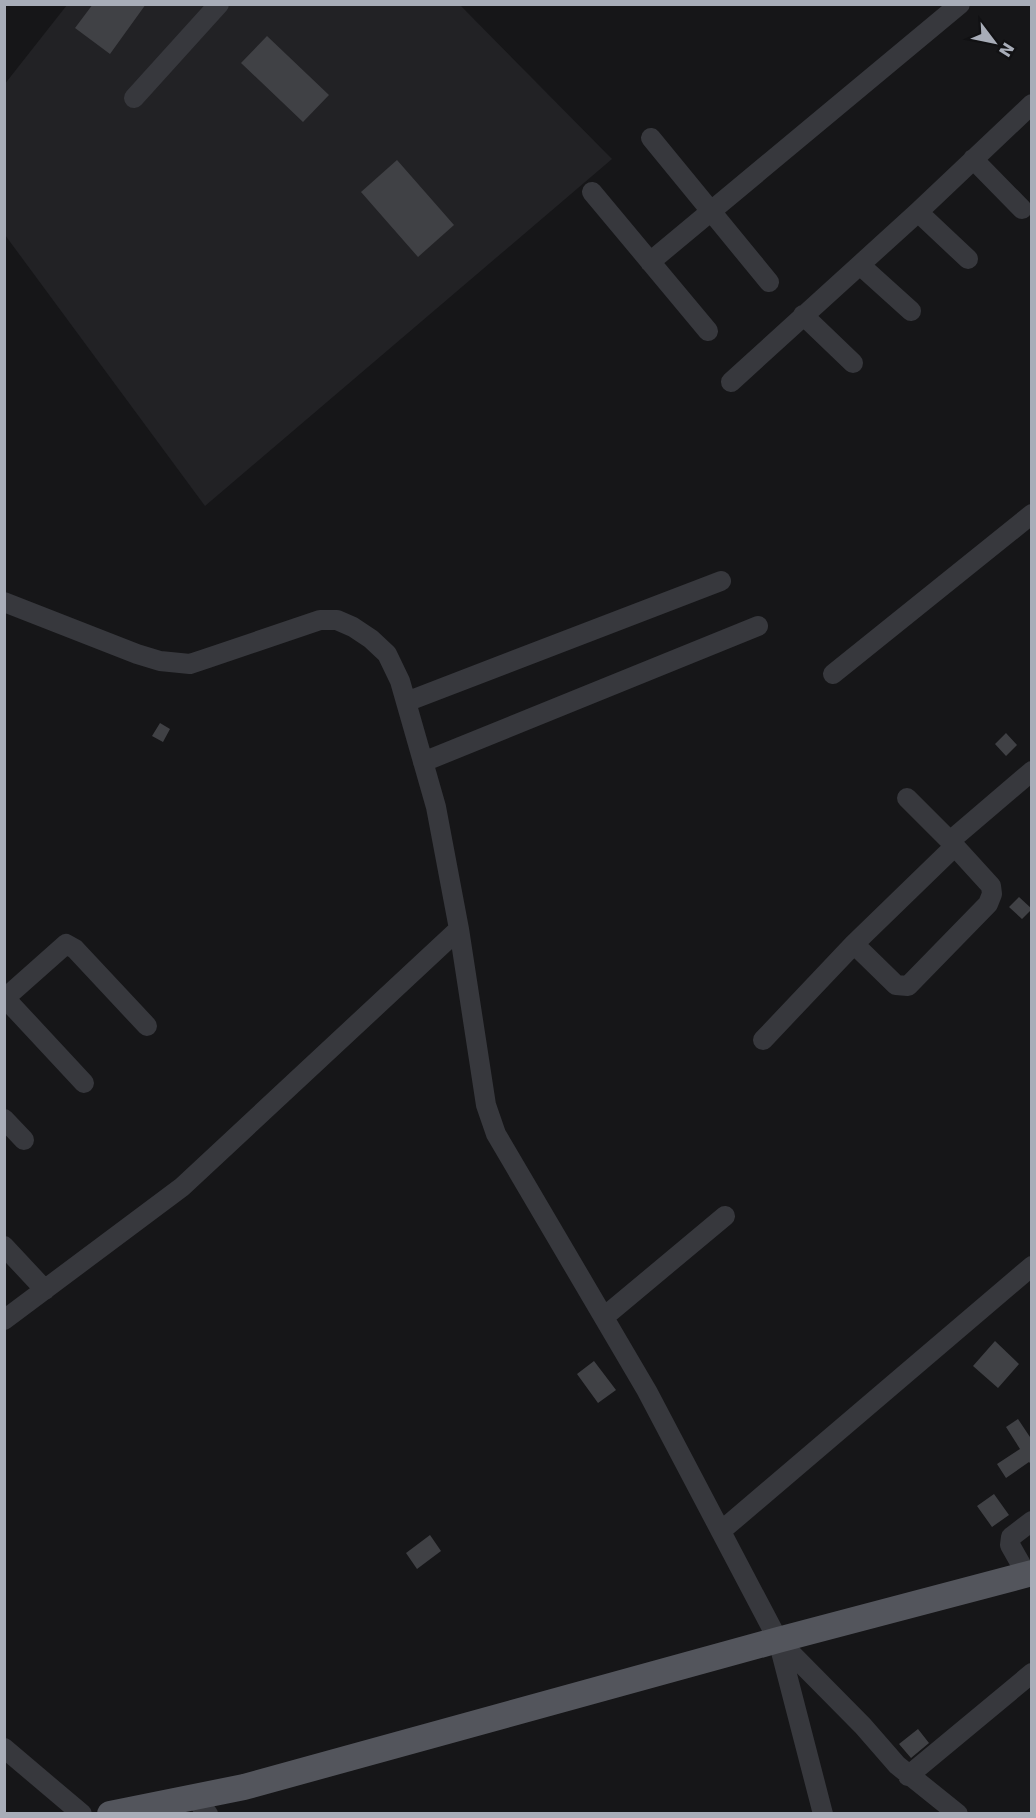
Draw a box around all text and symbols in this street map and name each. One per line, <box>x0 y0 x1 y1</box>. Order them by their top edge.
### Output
north arrow <box>964 12 1024 72</box>
text: N <box>995 39 1018 60</box>

